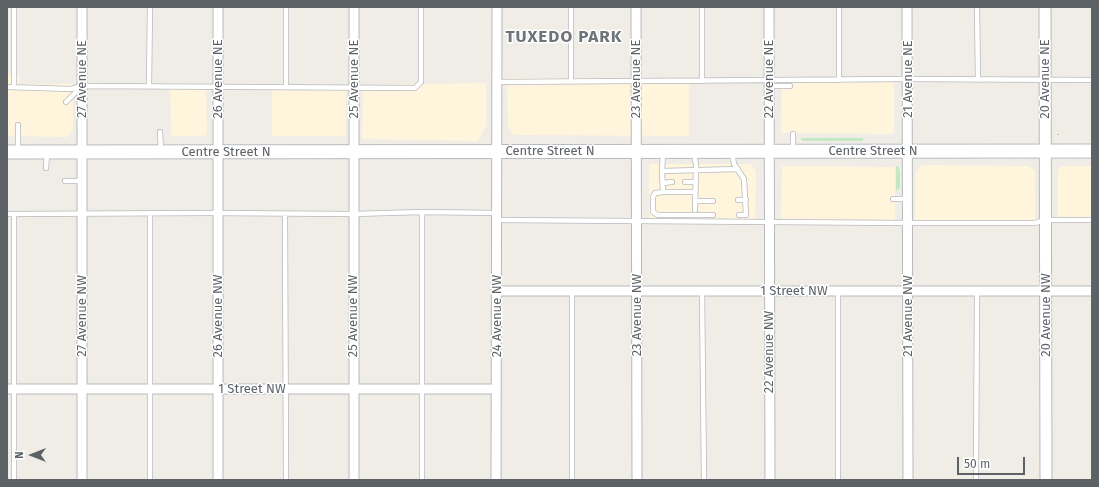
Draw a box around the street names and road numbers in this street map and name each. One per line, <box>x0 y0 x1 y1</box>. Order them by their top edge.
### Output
street label: 26 Avenue NE <box>210 39 226 119</box>
street label: 20 Avenue NE <box>1037 39 1053 119</box>
street label: 27 Avenue NE <box>74 40 90 118</box>
street label: 25 Avenue NE <box>346 40 362 118</box>
street label: 23 Avenue NE <box>628 40 644 118</box>
street label: 22 Avenue NE <box>761 40 777 118</box>
street label: 21 Avenue NE <box>900 40 916 118</box>
street label: Centre Street N <box>505 143 595 159</box>
street label: Centre Street N <box>828 143 918 159</box>
street label: Centre Street N <box>181 144 271 160</box>
street label: 20 Avenue NW <box>1038 273 1054 357</box>
street label: 26 Avenue NW <box>210 274 226 358</box>
street label: 23 Avenue NW <box>629 274 645 356</box>
street label: 27 Avenue NW <box>74 275 90 357</box>
street label: 25 Avenue NW <box>345 275 361 357</box>
street label: 24 Avenue NW <box>489 275 505 357</box>
street label: 21 Avenue NW <box>900 275 916 357</box>
street label: 1 Street NW <box>760 283 828 299</box>
street label: 22 Avenue NW <box>761 311 777 393</box>
street label: 1 Street NW <box>218 381 286 397</box>

